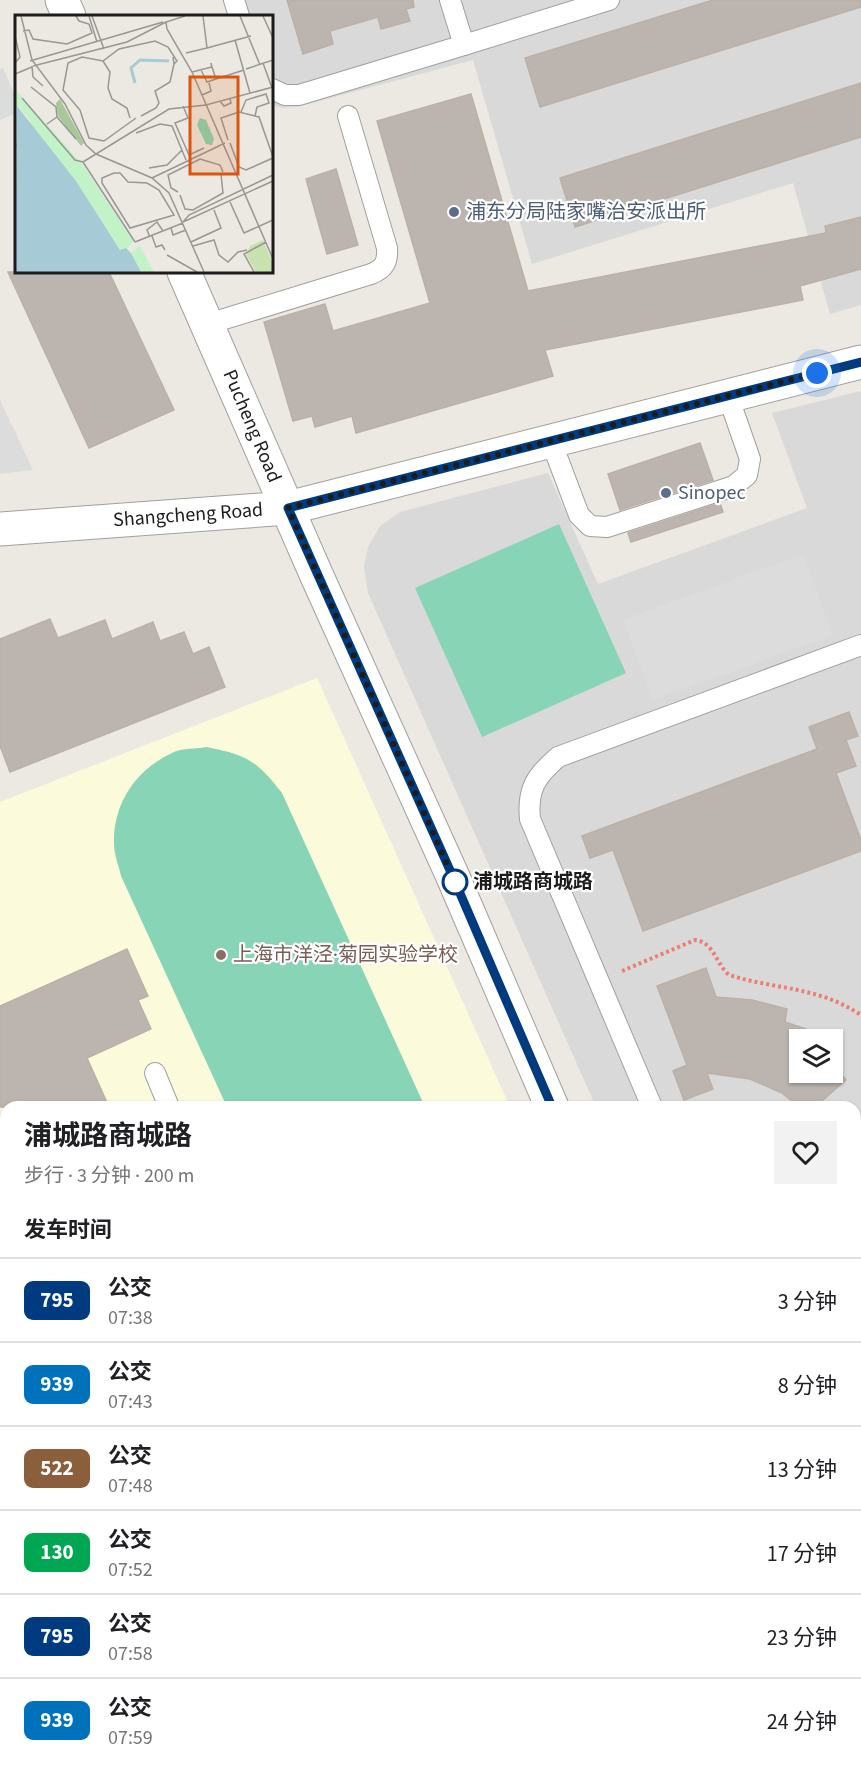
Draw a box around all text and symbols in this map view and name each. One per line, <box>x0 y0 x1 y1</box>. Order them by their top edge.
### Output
inset map <box>15 15 273 273</box>
place label: 浦东分局陆家嘴治安派出所 <box>466 198 706 226</box>
marker: 浦东分局陆家嘴治安派出所 <box>447 205 461 219</box>
your location <box>802 358 832 388</box>
street label: Pucheng Road <box>216 365 288 487</box>
place label: Sinopec <box>678 479 746 507</box>
marker: Sinopec <box>659 486 673 500</box>
street label: Shangcheng Road <box>112 496 264 534</box>
place label: 浦城路商城路 <box>473 868 593 896</box>
marker: 浦城路商城路 <box>442 869 468 895</box>
place label: 上海市洋泾·菊园实验学校 <box>233 941 458 969</box>
marker: 上海市洋泾·菊园实验学校 <box>214 948 228 962</box>
map controls <box>789 1029 843 1083</box>
button: layers <box>789 1029 843 1083</box>
text: 浦城路商城路 <box>24 1116 192 1156</box>
button: heart <box>774 1121 837 1184</box>
text: 步行 · 3 分钟 · 200 m <box>24 1162 194 1190</box>
text: 发车时间 <box>24 1214 112 1246</box>
text: 公交 <box>108 1272 152 1304</box>
text: 795 <box>40 1285 74 1315</box>
text: 3 分钟 <box>778 1286 837 1318</box>
text: 07:38 <box>108 1304 153 1332</box>
text: 公交 <box>108 1356 152 1388</box>
text: 939 <box>40 1369 74 1399</box>
text: 8 分钟 <box>778 1370 837 1402</box>
text: 07:43 <box>108 1388 153 1416</box>
text: 公交 <box>108 1440 152 1472</box>
text: 522 <box>40 1453 74 1483</box>
text: 13 分钟 <box>767 1454 837 1486</box>
text: 07:48 <box>108 1472 153 1500</box>
text: 公交 <box>108 1524 152 1556</box>
text: 130 <box>40 1537 74 1567</box>
text: 17 分钟 <box>767 1538 837 1570</box>
text: 07:52 <box>108 1556 153 1584</box>
text: 公交 <box>108 1608 152 1640</box>
text: 795 <box>40 1621 74 1651</box>
text: 23 分钟 <box>767 1622 837 1654</box>
text: 07:58 <box>108 1640 153 1668</box>
text: 公交 <box>108 1692 152 1724</box>
text: 939 <box>40 1705 74 1735</box>
text: 24 分钟 <box>767 1706 837 1738</box>
text: 07:59 <box>108 1724 153 1752</box>

